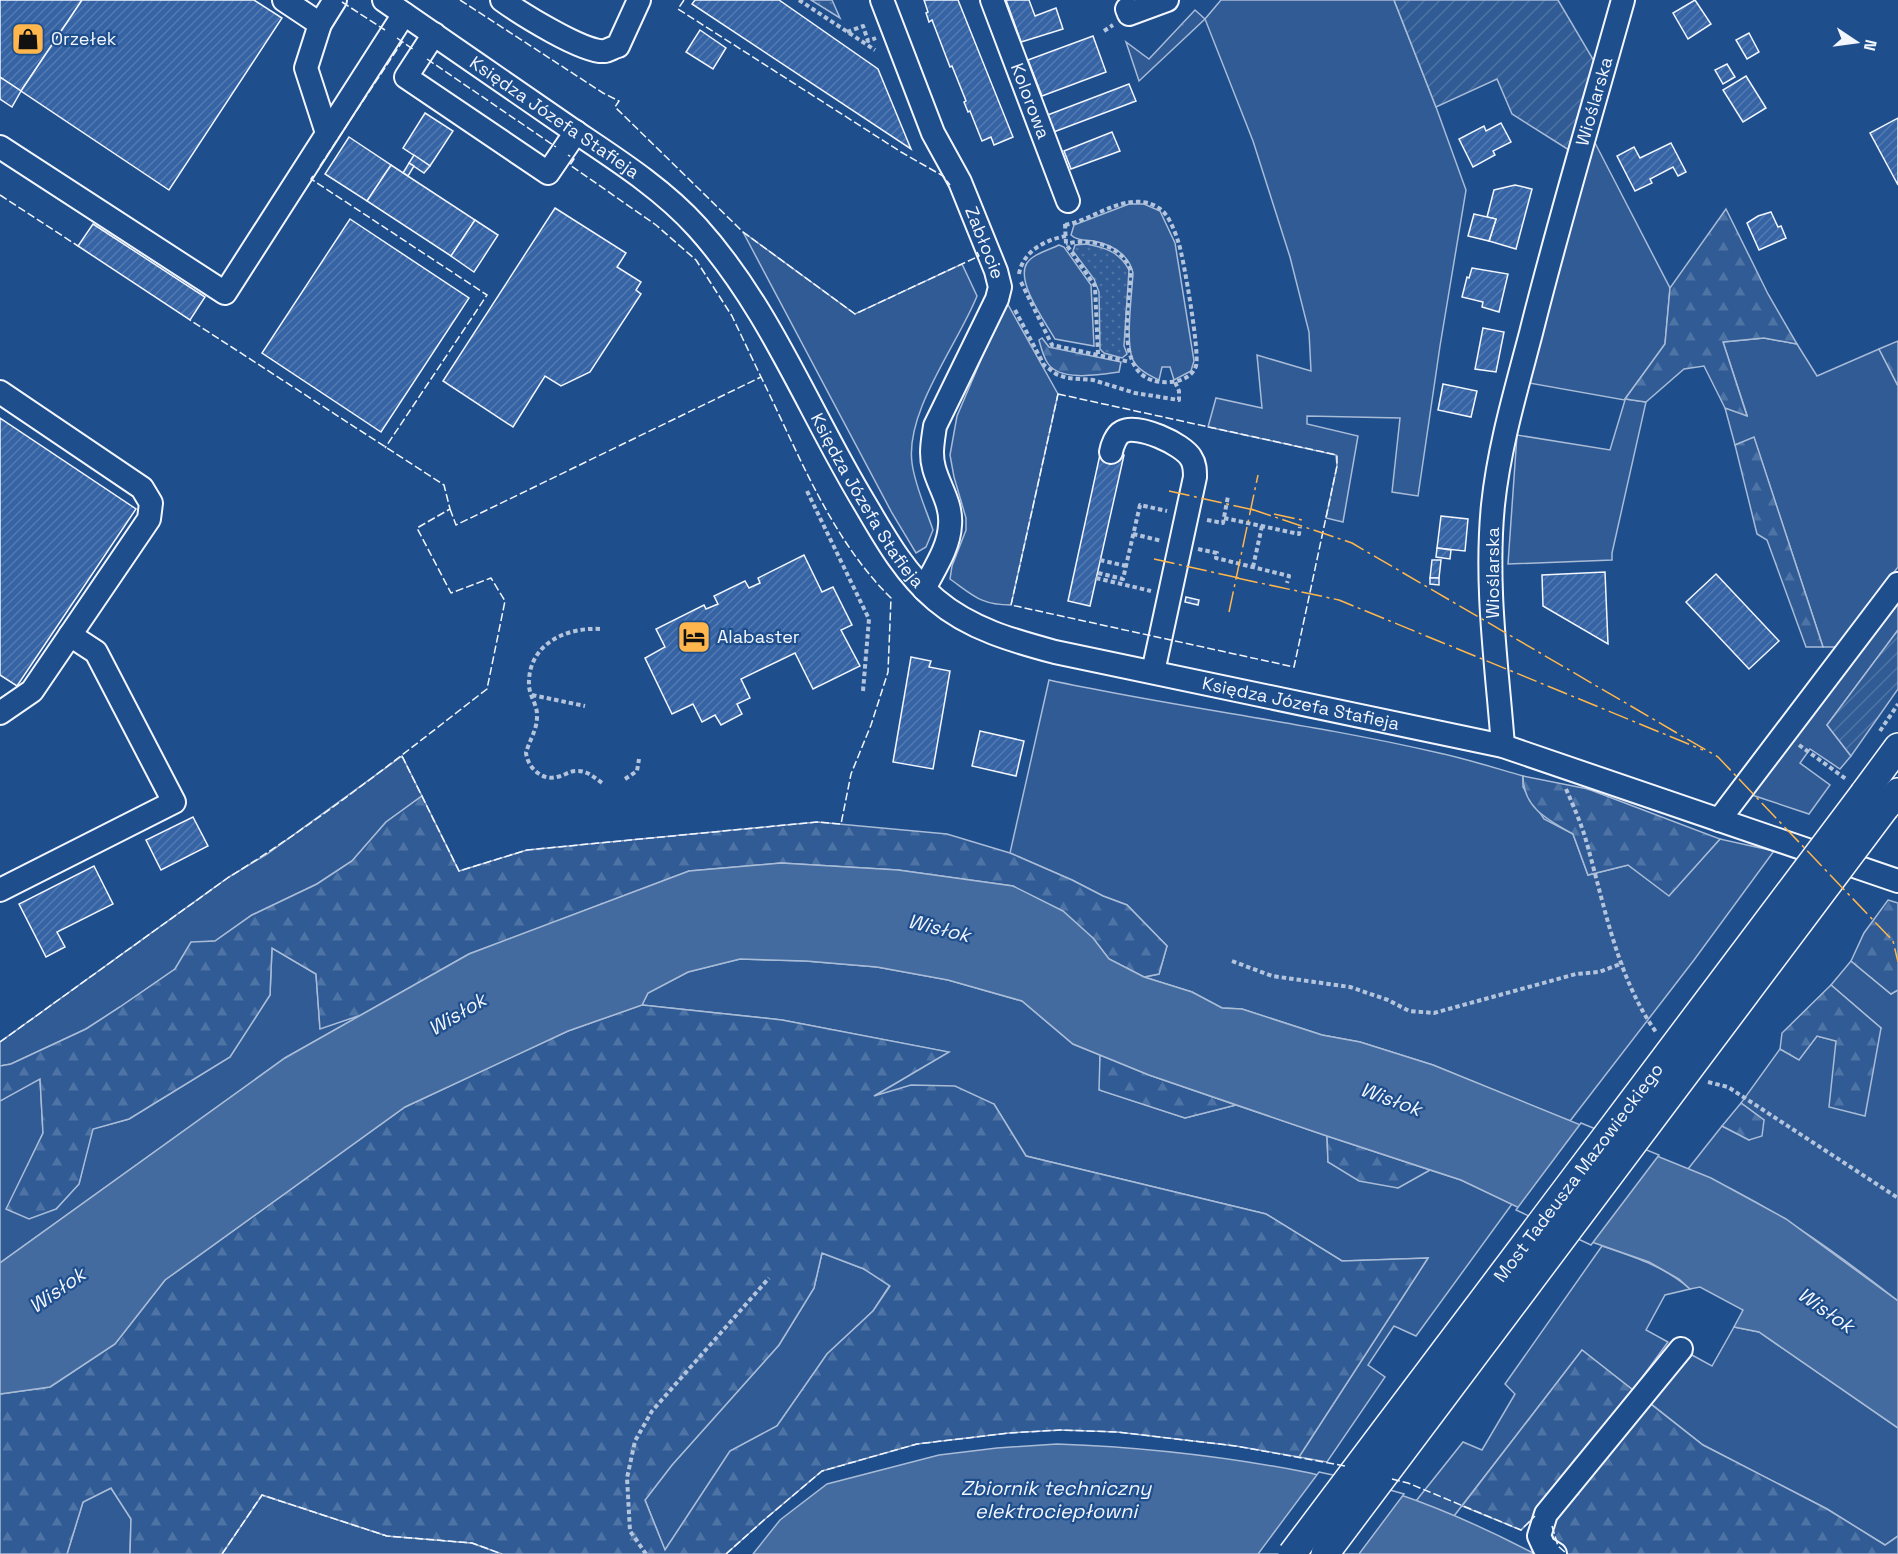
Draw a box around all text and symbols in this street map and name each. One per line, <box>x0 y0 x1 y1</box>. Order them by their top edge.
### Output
north arrow <box>1826 12 1886 72</box>
shop icon: Orzełek <box>10 21 46 57</box>
place label: Orzełek <box>51 27 117 50</box>
text: N <box>1859 38 1882 53</box>
street label: Księdza Józefa Stafieja <box>465 51 644 183</box>
street label: Wioślarska <box>1570 54 1617 148</box>
street label: Kolorowa <box>1006 60 1055 142</box>
street label: Zabłocie <box>960 203 1009 281</box>
street label: Księdza Józefa Stafieja <box>806 409 929 593</box>
street label: Wioślarska <box>1481 527 1504 619</box>
hotel icon: Alabaster <box>676 619 712 655</box>
place label: Alabaster <box>717 625 800 648</box>
street label: Księdza Józefa Stafieja <box>1200 671 1402 735</box>
water label: Wisłok <box>905 908 975 949</box>
water label: Wisłok <box>423 985 493 1041</box>
street label: Most Tadeusza Mazowieckiego <box>1488 1058 1668 1287</box>
water label: Wisłok <box>1357 1076 1427 1123</box>
water label: Wisłok <box>24 1260 92 1319</box>
water label: Wisłok <box>1793 1281 1861 1340</box>
water label: Zbiornik techniczny elektrociepłowni <box>961 1475 1153 1524</box>

